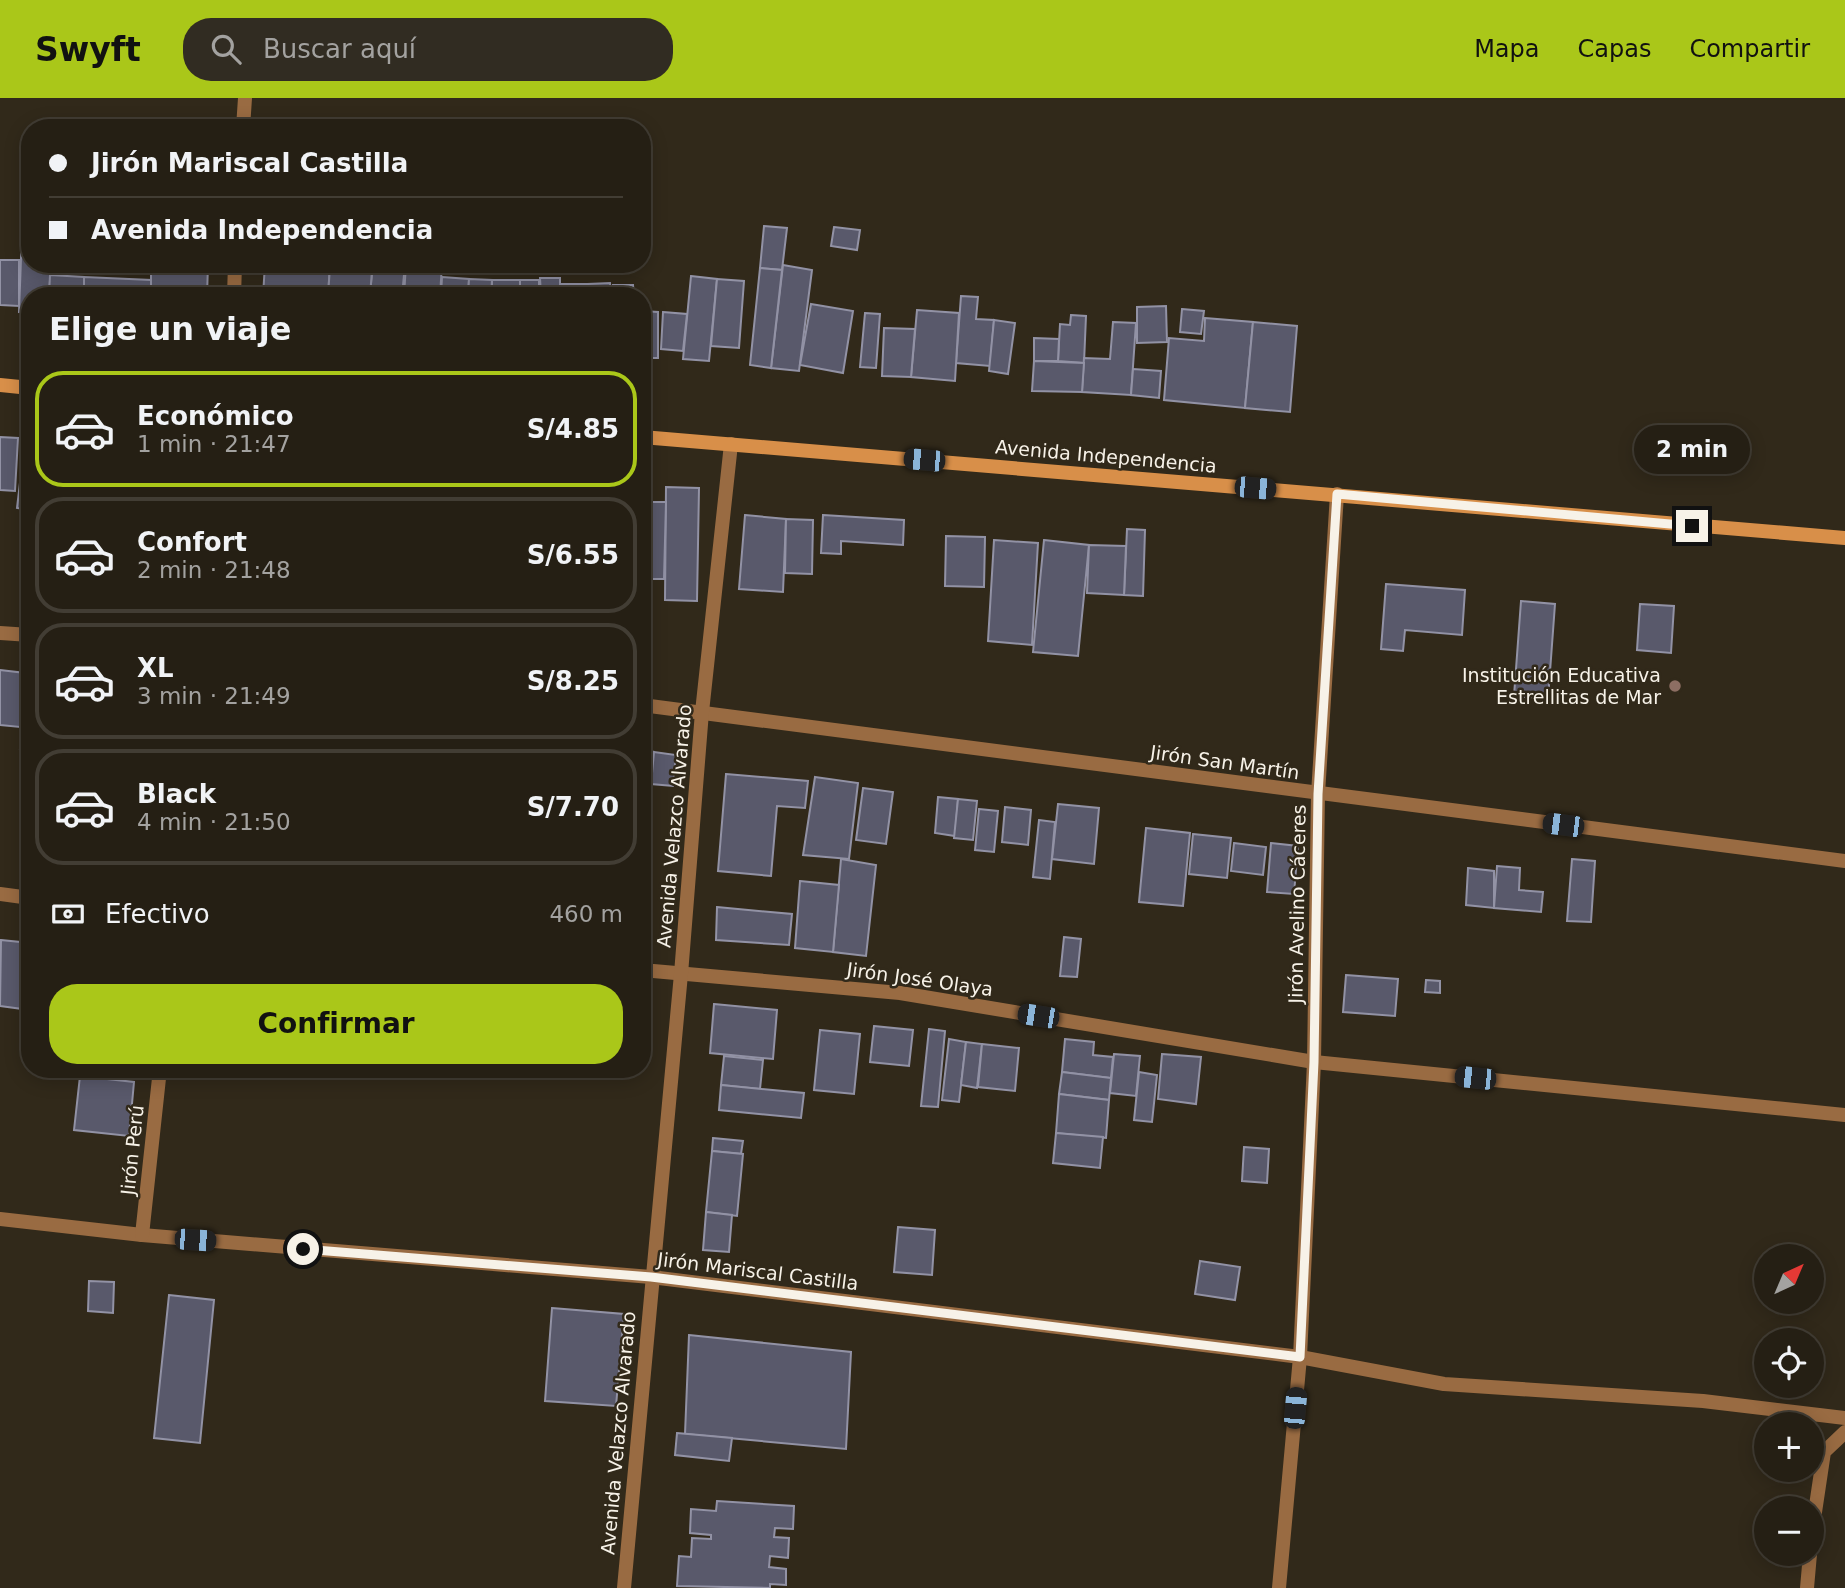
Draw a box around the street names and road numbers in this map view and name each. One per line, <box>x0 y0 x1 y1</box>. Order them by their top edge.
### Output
street label: Avenida Independencia <box>994 435 1218 477</box>
street label: Avenida Velazco Alvarado <box>652 703 696 949</box>
street label: Jirón San Martín <box>1148 741 1301 783</box>
street label: Jirón Avelino Cáceres <box>1284 804 1310 1005</box>
street label: Jirón José Olaya <box>844 958 995 1000</box>
street label: Jirón Perú <box>116 1104 148 1197</box>
street label: Jirón Mariscal Castilla <box>655 1248 860 1294</box>
street label: Avenida Velazco Alvarado <box>596 1310 640 1556</box>

